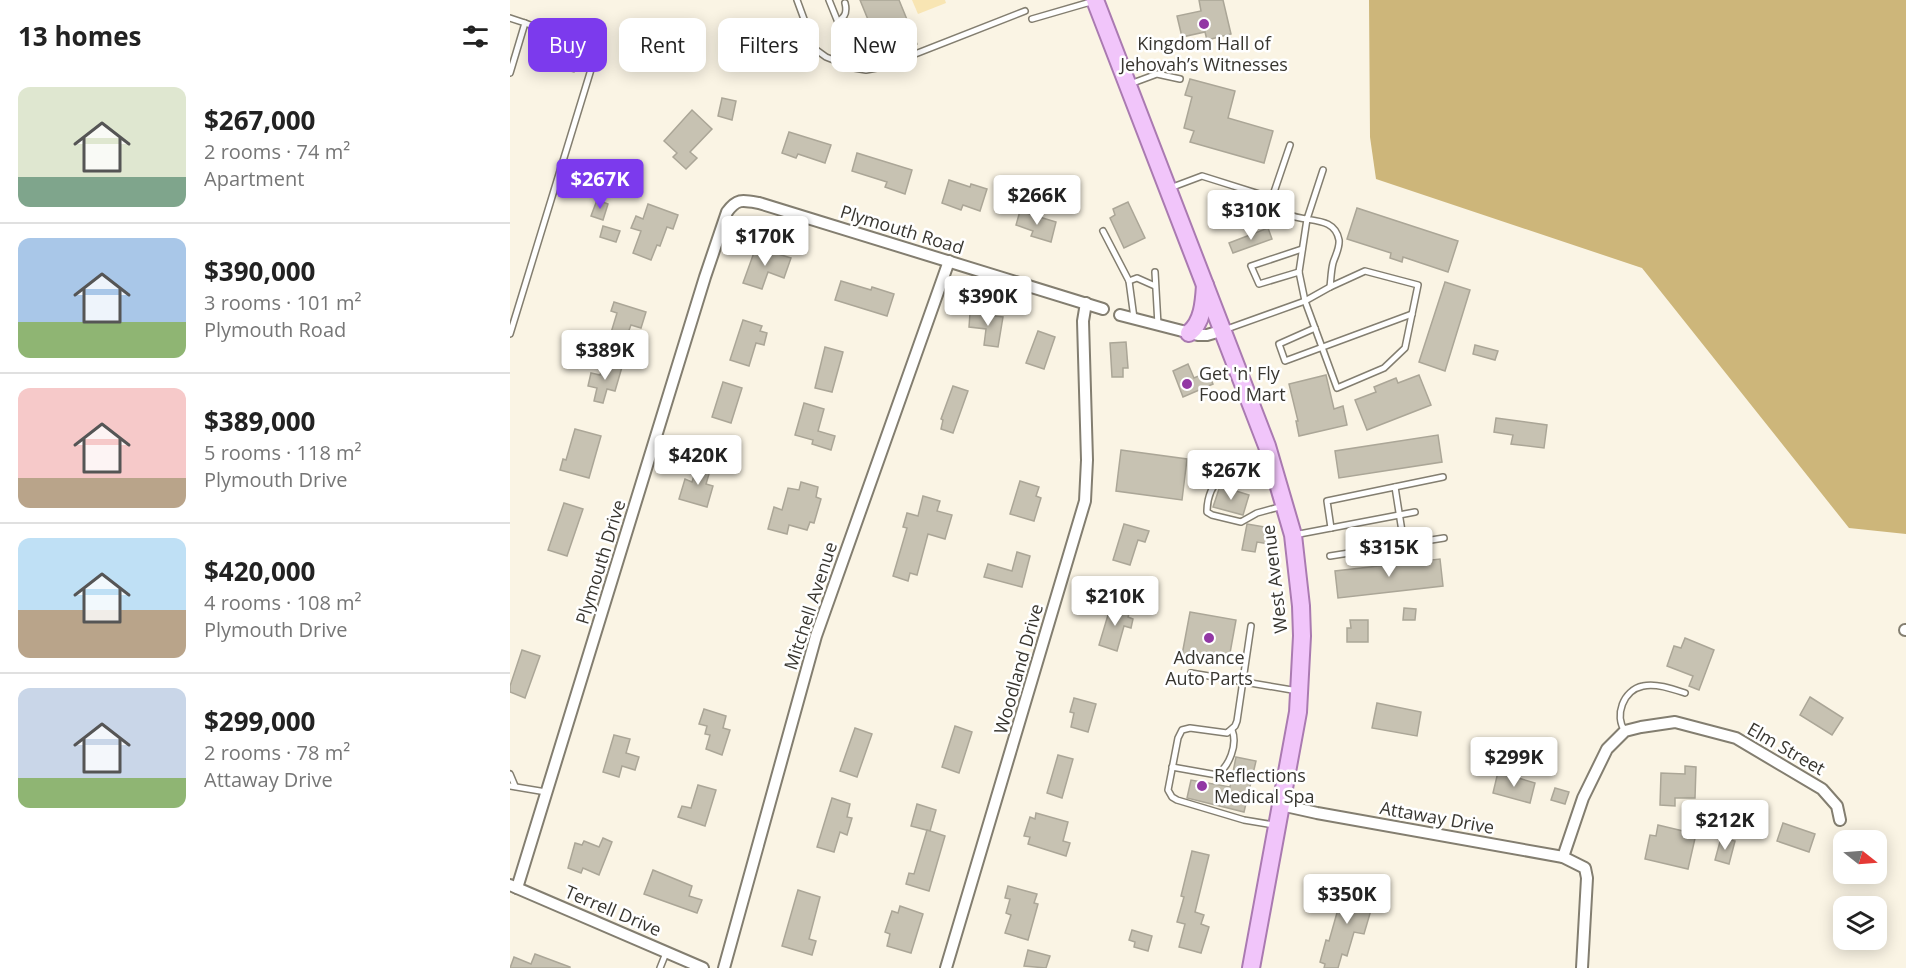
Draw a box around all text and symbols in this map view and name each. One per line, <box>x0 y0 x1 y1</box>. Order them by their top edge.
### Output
marker: Kingdom Hall of Jehovah’s Witnesses <box>1197 17 1211 31</box>
text: 13 homes <box>18 18 142 54</box>
chip: Buy <box>528 18 607 72</box>
chip: Rent <box>619 18 706 72</box>
chip: Filters <box>718 18 819 72</box>
chip: New <box>831 18 917 72</box>
icon: filters <box>459 20 492 53</box>
place label: Kingdom Hall of Jehovah’s Witnesses <box>1118 31 1288 76</box>
text: $267,000 <box>204 102 315 138</box>
icon: home <box>66 111 138 183</box>
text: 2 rooms · 74 m² <box>204 138 350 165</box>
pin: $267K <box>558 159 642 210</box>
text: Apartment <box>204 165 304 192</box>
text: $267K <box>570 165 630 192</box>
pin: $266K <box>995 175 1079 226</box>
text: $266K <box>1007 181 1067 208</box>
pin: $310K <box>1209 190 1293 241</box>
text: $310K <box>1221 196 1281 223</box>
street label: Plymouth Road <box>838 199 967 259</box>
pin: $170K <box>723 216 807 267</box>
text: $170K <box>735 222 795 249</box>
text: $390,000 <box>204 253 315 289</box>
icon: home <box>66 262 138 334</box>
pin: $390K <box>946 276 1030 327</box>
text: $390K <box>958 282 1018 309</box>
text: 3 rooms · 101 m² <box>204 289 362 316</box>
text: Plymouth Road <box>204 316 346 343</box>
pin: $389K <box>563 330 647 381</box>
text: $389K <box>575 336 635 363</box>
place label: Get 'n' Fly Food Mart <box>1199 361 1286 406</box>
marker: Get 'n' Fly Food Mart <box>1180 377 1194 391</box>
text: $389,000 <box>204 403 315 439</box>
icon: home <box>66 412 138 484</box>
pin: $420K <box>656 435 740 486</box>
text: 5 rooms · 118 m² <box>204 439 362 466</box>
text: $420K <box>668 441 728 468</box>
pin: $267K <box>1189 450 1273 501</box>
text: $267K <box>1201 456 1261 483</box>
text: Plymouth Drive <box>204 466 347 493</box>
street label: Plymouth Drive <box>570 496 630 627</box>
street label: West Avenue <box>1255 524 1293 635</box>
pin: $315K <box>1347 527 1431 578</box>
text: $315K <box>1359 533 1419 560</box>
street label: Mitchell Avenue <box>778 539 842 673</box>
text: $420,000 <box>204 553 315 589</box>
icon: home <box>66 562 138 634</box>
pin: $210K <box>1073 576 1157 627</box>
text: $210K <box>1085 582 1145 609</box>
text: 4 rooms · 108 m² <box>204 589 362 616</box>
street label: Woodland Drive <box>988 601 1048 737</box>
text: Plymouth Drive <box>204 616 347 643</box>
marker: Advance Auto Parts <box>1202 631 1216 645</box>
place label: Advance Auto Parts <box>1165 645 1253 690</box>
text: $299,000 <box>204 703 315 739</box>
icon: home <box>66 712 138 784</box>
street label: Elm Street <box>1743 716 1830 780</box>
pin: $299K <box>1472 737 1556 788</box>
text: 2 rooms · 78 m² <box>204 739 350 766</box>
text: $299K <box>1484 743 1544 770</box>
place label: Reflections Medical Spa <box>1214 763 1315 808</box>
text: Attaway Drive <box>204 766 333 793</box>
marker: Reflections Medical Spa <box>1195 779 1209 793</box>
street label: Attaway Drive <box>1378 795 1496 839</box>
pin: $212K <box>1683 800 1767 851</box>
text: $212K <box>1695 806 1755 833</box>
north arrow <box>1833 830 1887 884</box>
map controls <box>1833 830 1887 950</box>
pin: $350K <box>1305 874 1389 925</box>
street label: Terrell Drive <box>561 879 665 941</box>
text: $350K <box>1317 880 1377 907</box>
button: layers <box>1833 896 1887 950</box>

